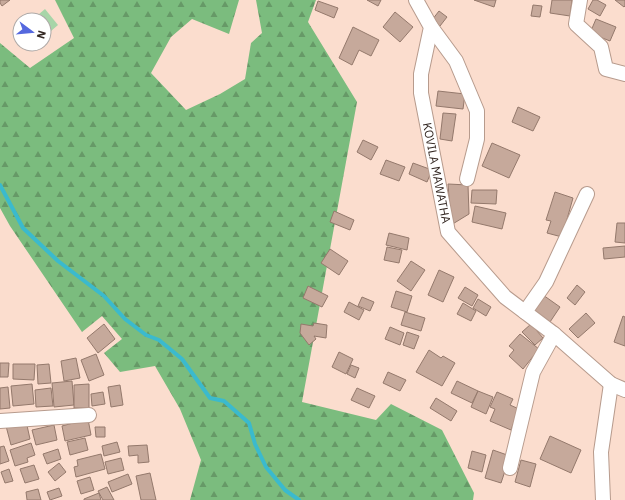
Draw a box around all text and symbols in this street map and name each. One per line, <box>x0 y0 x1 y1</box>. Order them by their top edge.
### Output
north arrow <box>12 12 52 52</box>
text: N <box>34 29 49 41</box>
street label: KOVILA MAWATHA <box>420 121 454 225</box>

